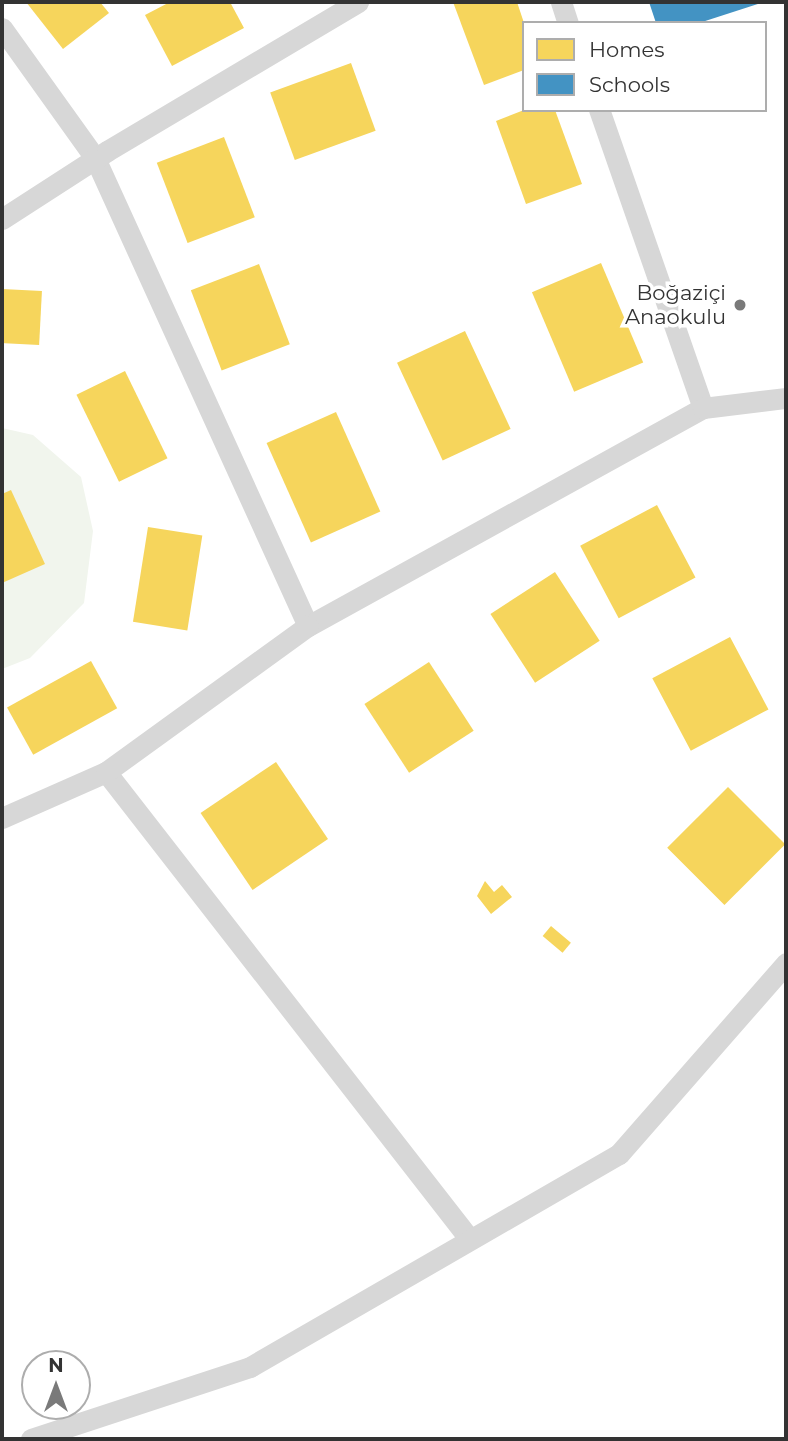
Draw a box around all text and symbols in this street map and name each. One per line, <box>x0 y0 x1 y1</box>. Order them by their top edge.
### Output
legend <box>522 21 767 112</box>
text: Homes <box>589 37 664 62</box>
text: Schools <box>589 72 670 97</box>
place label: Boğaziçi Anaokulu <box>625 280 726 330</box>
marker: Boğaziçi Anaokulu <box>732 297 748 313</box>
north arrow <box>21 1350 91 1420</box>
text: N <box>48 1354 64 1377</box>

